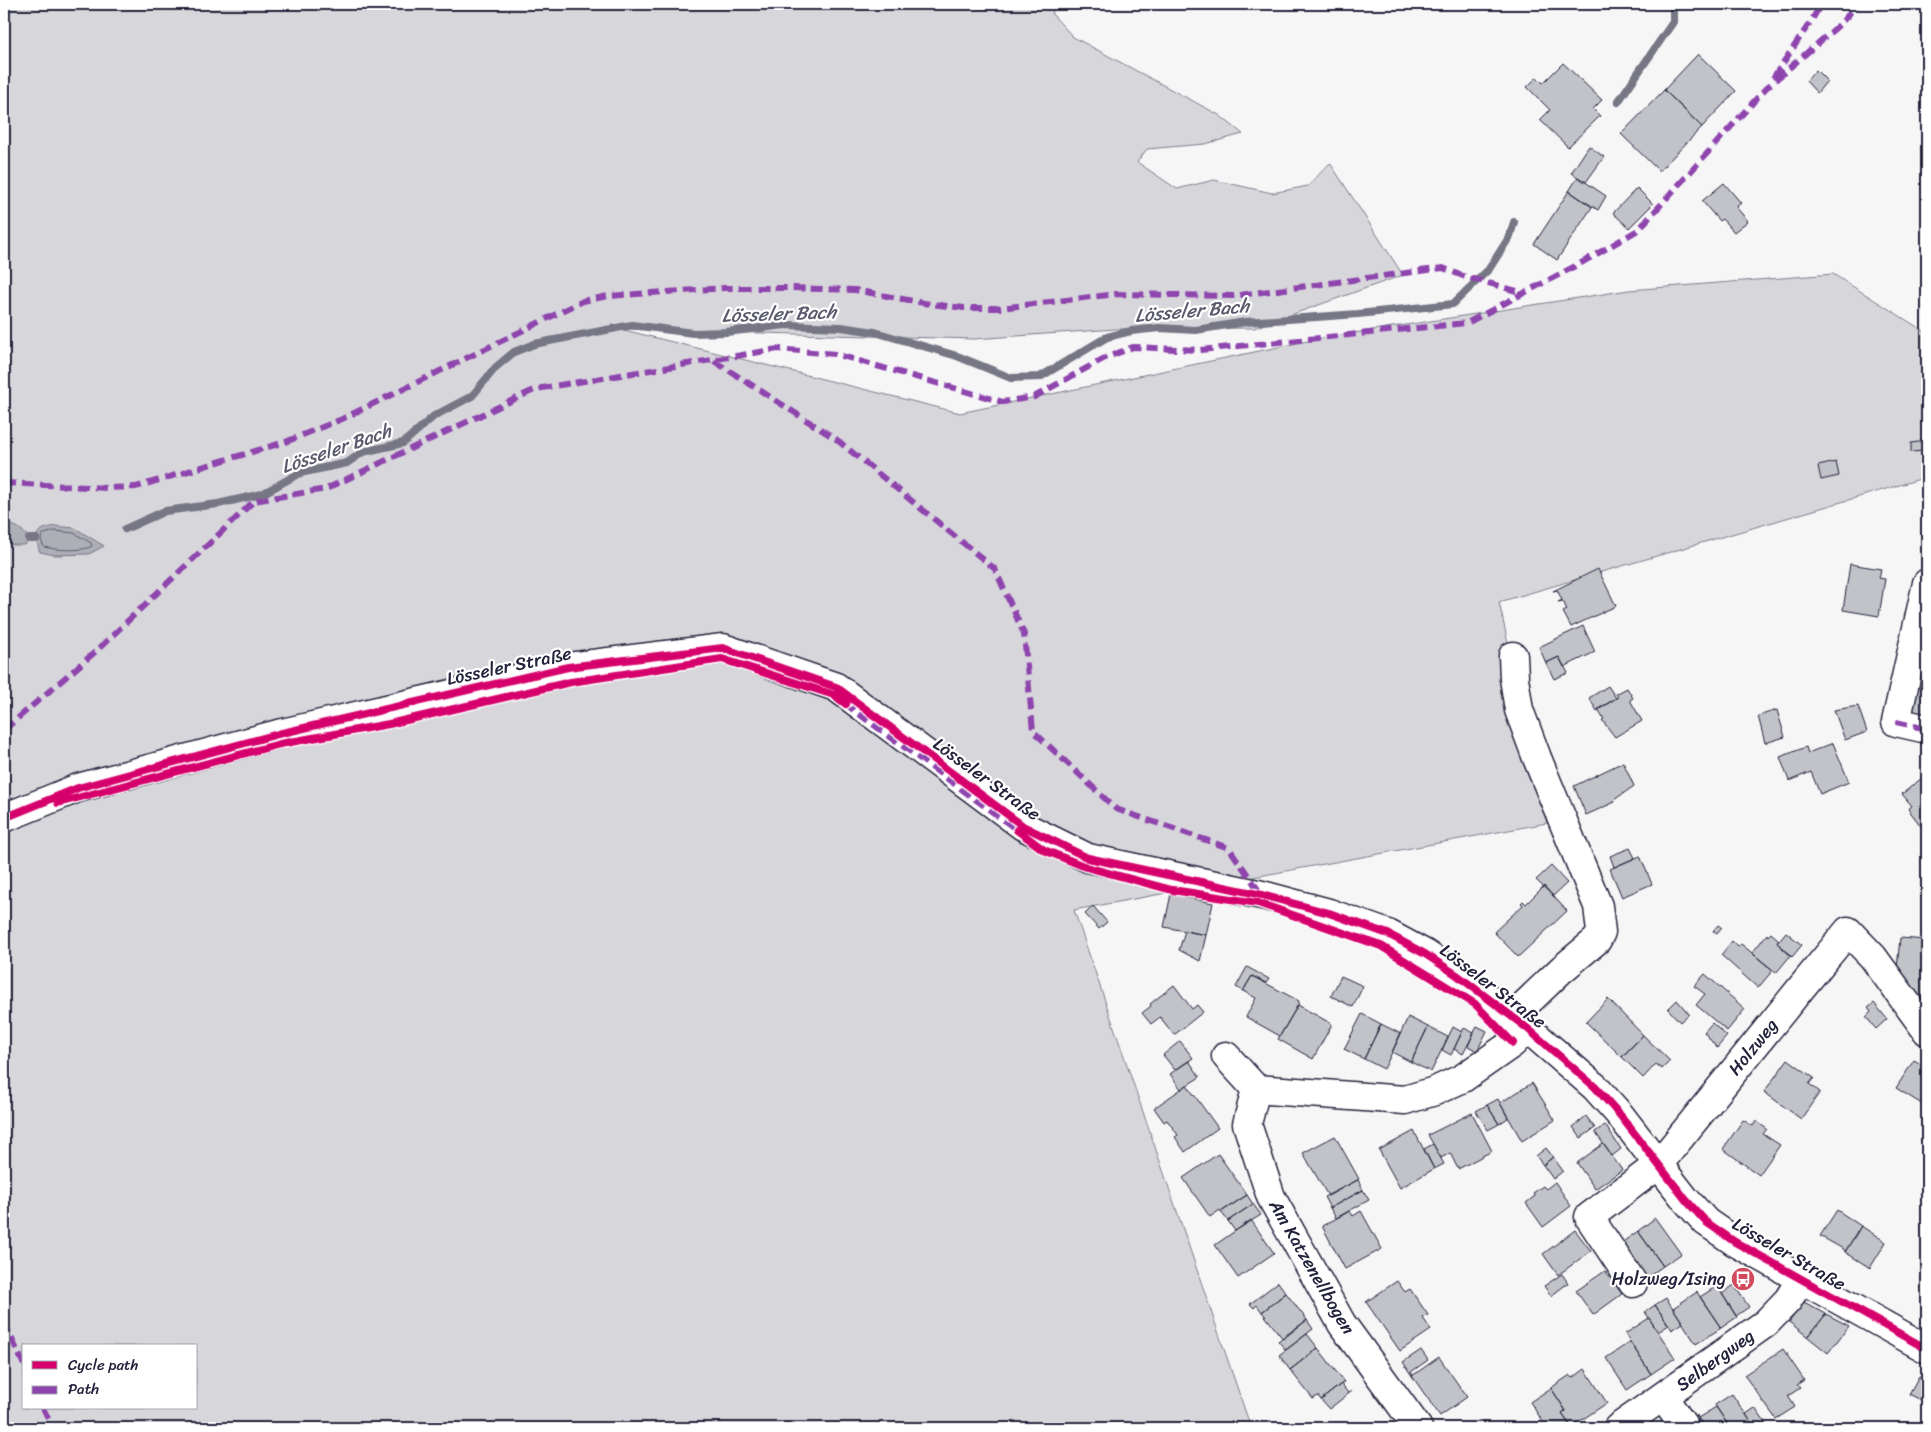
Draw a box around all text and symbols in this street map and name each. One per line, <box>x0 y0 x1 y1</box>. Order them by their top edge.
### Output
water label: Lösseler Bach <box>1134 289 1253 332</box>
water label: Lösseler Bach <box>721 295 839 332</box>
water label: Lösseler Bach <box>277 414 398 483</box>
street label: Lösseler Straße <box>444 637 574 695</box>
street label: Lösseler Straße <box>926 729 1048 829</box>
street label: Lösseler Straße <box>1433 935 1553 1037</box>
street label: Holzweg <box>1720 1011 1786 1083</box>
street label: Am Katzenellbogen <box>1260 1192 1364 1341</box>
street label: Lösseler Straße <box>1726 1208 1852 1300</box>
place label: Holzweg/Ising <box>1612 1263 1726 1295</box>
bus stop icon: Holzweg/Ising <box>1730 1266 1756 1292</box>
street label: Selbergweg <box>1669 1320 1761 1400</box>
legend <box>22 1344 198 1410</box>
text: Cycle path <box>68 1352 139 1378</box>
text: Path <box>68 1376 99 1402</box>

